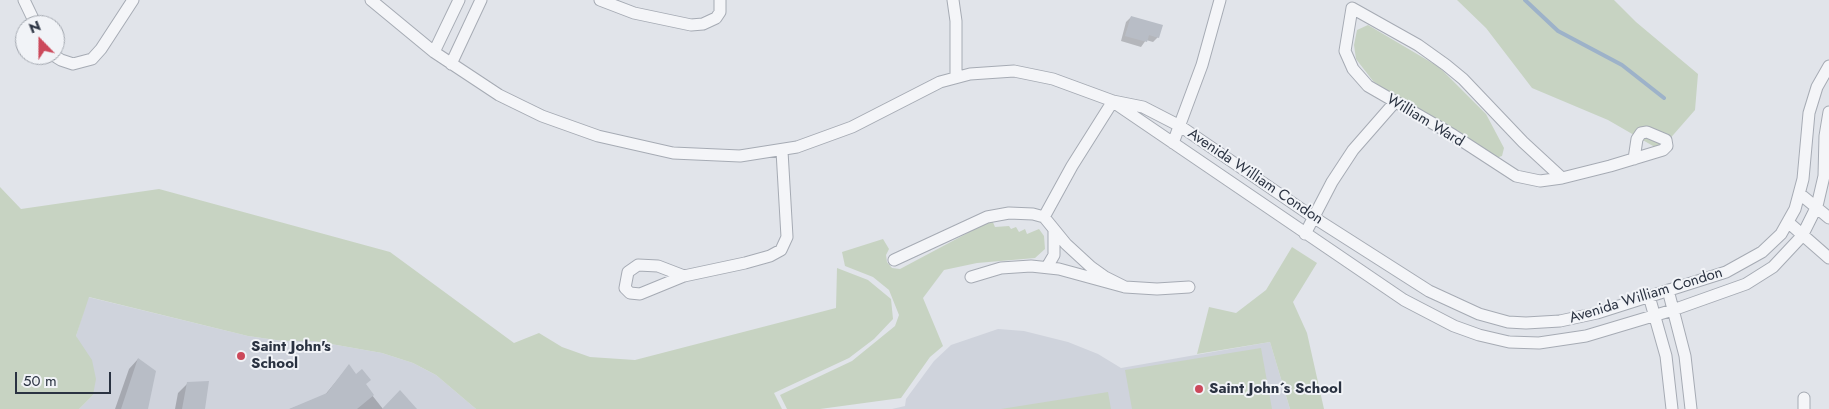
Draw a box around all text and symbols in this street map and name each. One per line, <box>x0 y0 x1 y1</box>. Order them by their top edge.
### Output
north arrow <box>15 15 65 65</box>
text: N <box>26 16 44 38</box>
street label: William Ward <box>1383 91 1467 151</box>
street label: Avenida William Condon <box>1184 125 1326 229</box>
street label: Avenida William Condon <box>1567 264 1725 328</box>
place label: Saint John's School <box>251 338 331 373</box>
marker: Saint John's School <box>235 350 247 362</box>
scale bar <box>18 362 114 394</box>
text: 50 m <box>23 370 57 392</box>
place label: Saint John´s School <box>1209 380 1342 398</box>
marker: Saint John´s School <box>1193 383 1205 395</box>

